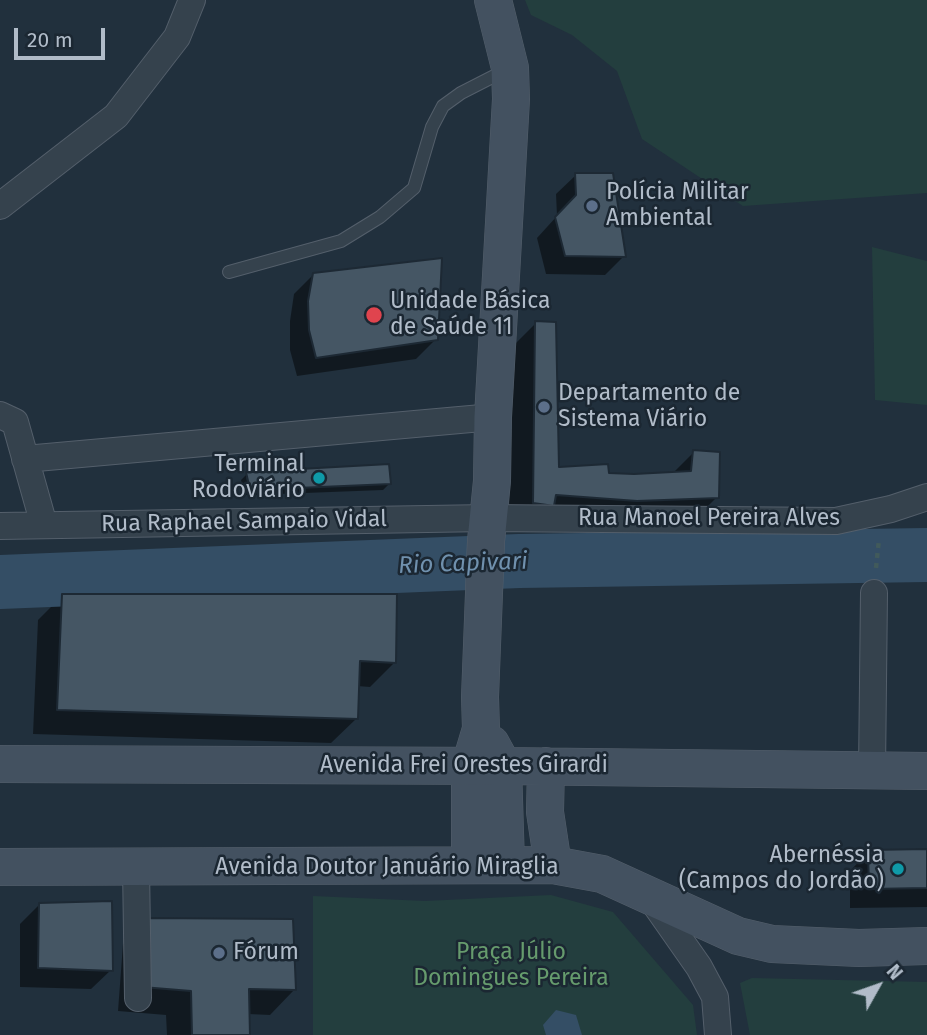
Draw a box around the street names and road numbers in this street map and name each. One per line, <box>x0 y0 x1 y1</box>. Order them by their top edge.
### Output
street label: Rua Manoel Pereira Alves <box>578 505 840 533</box>
street label: Rua Raphael Sampaio Vidal <box>101 506 387 538</box>
street label: Avenida Frei Orestes Girardi <box>320 752 608 780</box>
street label: Avenida Doutor Januário Miraglia <box>215 854 559 882</box>

